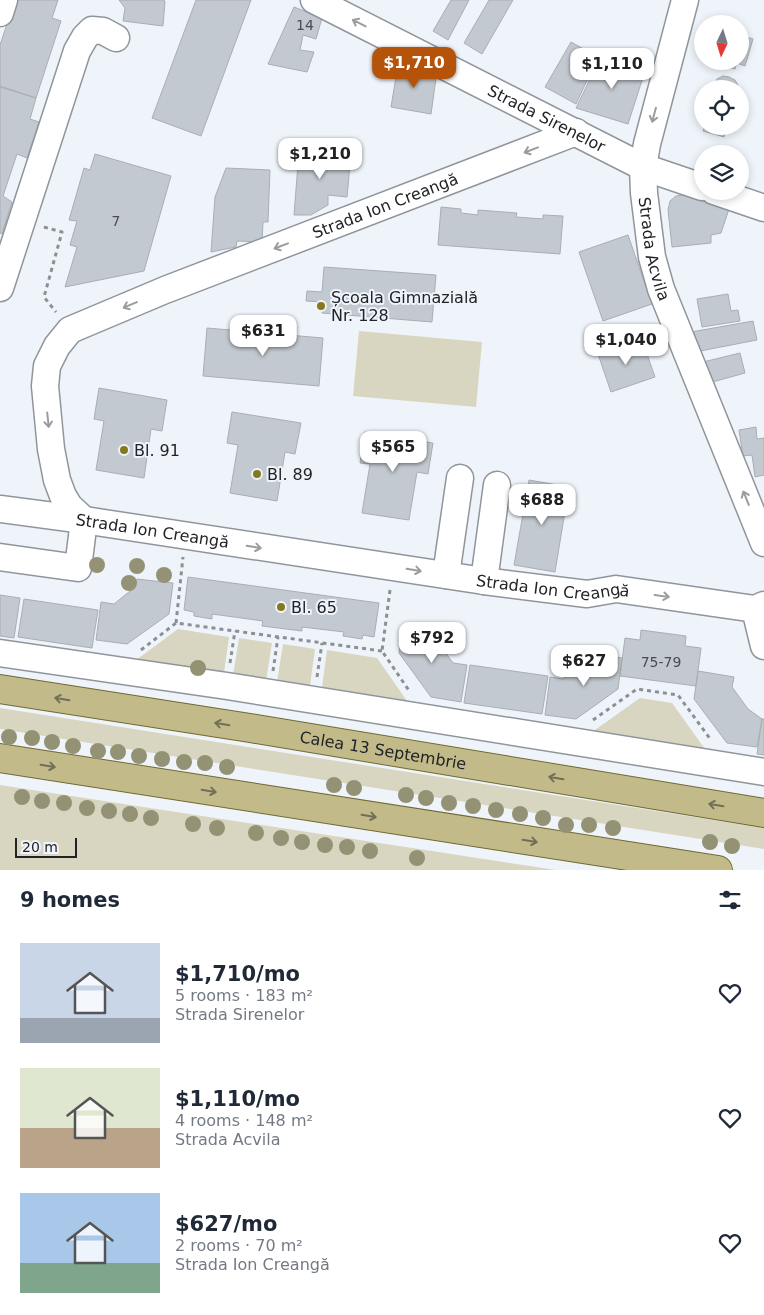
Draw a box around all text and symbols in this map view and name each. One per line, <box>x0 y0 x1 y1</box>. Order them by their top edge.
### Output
north arrow <box>694 15 749 70</box>
map controls <box>694 15 749 200</box>
house number: 14 <box>296 17 314 33</box>
one-way arrow <box>352 18 367 27</box>
pin: $1,710 <box>373 46 455 89</box>
pin: $1,110 <box>571 48 653 90</box>
text: $1,710 <box>383 53 445 72</box>
text: $1,110 <box>581 54 643 73</box>
button: locate <box>694 80 749 135</box>
street label: Strada Sirenelor <box>485 81 609 157</box>
one-way arrow <box>649 106 659 122</box>
pin: $1,210 <box>279 138 361 180</box>
text: $1,210 <box>289 144 351 163</box>
button: layers <box>694 145 749 200</box>
one-way arrow <box>524 146 539 155</box>
street label: Strada Ion Creangă <box>310 169 461 243</box>
street label: Strada Acvila <box>635 196 674 304</box>
house number: 7 <box>112 213 120 229</box>
one-way arrow <box>274 242 289 251</box>
place label: Școala Gimnazială Nr. 128 <box>331 288 478 325</box>
marker: Școala Gimnazială Nr. 128 <box>315 300 327 312</box>
one-way arrow <box>123 301 138 311</box>
pin: $631 <box>233 314 293 357</box>
text: $631 <box>241 321 285 340</box>
pin: $1,040 <box>585 324 667 366</box>
text: $1,040 <box>595 330 657 349</box>
one-way arrow <box>44 412 53 428</box>
pin: $565 <box>363 430 423 473</box>
text: $565 <box>371 437 415 456</box>
place label: Bl. 91 <box>134 441 180 460</box>
marker: Bl. 91 <box>118 444 130 456</box>
place label: Bl. 89 <box>267 465 313 484</box>
marker: Bl. 89 <box>251 468 263 480</box>
pin: $688 <box>512 484 572 526</box>
text: $688 <box>520 490 564 509</box>
one-way arrow <box>740 491 750 506</box>
street label: Strada Ion Creangă <box>75 510 230 552</box>
one-way arrow <box>245 542 261 552</box>
one-way arrow <box>406 565 422 575</box>
street label: Strada Ion Creangă <box>475 571 631 604</box>
one-way arrow <box>653 591 669 601</box>
place label: Bl. 65 <box>291 598 337 617</box>
marker: Bl. 65 <box>275 601 287 613</box>
pin: $792 <box>402 622 462 664</box>
text: $792 <box>410 628 454 647</box>
pin: $627 <box>554 644 614 687</box>
text: $627 <box>562 651 606 670</box>
house number: 75-79 <box>641 654 681 670</box>
one-way arrow <box>54 694 70 704</box>
one-way arrow <box>215 719 231 729</box>
street label: Calea 13 Septembrie <box>298 727 468 774</box>
one-way arrow <box>40 761 56 771</box>
one-way arrow <box>548 773 564 783</box>
one-way arrow <box>200 786 216 796</box>
one-way arrow <box>708 799 724 809</box>
one-way arrow <box>361 811 377 821</box>
scale bar <box>15 835 78 858</box>
one-way arrow <box>522 836 538 846</box>
text: 20 m <box>22 839 58 855</box>
icon: filters <box>716 886 744 914</box>
text: 9 homes <box>20 888 120 912</box>
text: $1,710/mo <box>175 962 300 986</box>
icon: home <box>60 963 120 1023</box>
icon: heart <box>716 979 744 1007</box>
text: 5 rooms · 183 m² <box>175 986 313 1005</box>
text: Strada Sirenelor <box>175 1005 304 1024</box>
text: $1,110/mo <box>175 1087 300 1111</box>
icon: home <box>60 1088 120 1148</box>
icon: heart <box>716 1104 744 1132</box>
text: 4 rooms · 148 m² <box>175 1111 313 1130</box>
text: Strada Acvila <box>175 1130 280 1149</box>
text: $627/mo <box>175 1212 277 1236</box>
icon: home <box>60 1213 120 1273</box>
icon: heart <box>716 1229 744 1257</box>
text: 2 rooms · 70 m² <box>175 1236 303 1255</box>
text: Strada Ion Creangă <box>175 1255 330 1274</box>

